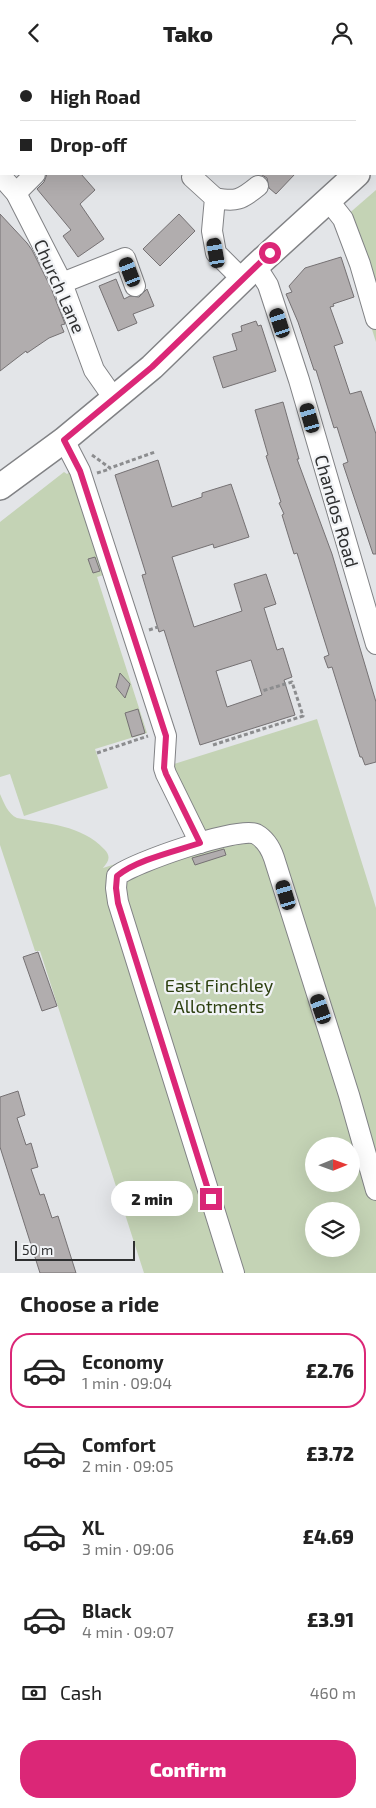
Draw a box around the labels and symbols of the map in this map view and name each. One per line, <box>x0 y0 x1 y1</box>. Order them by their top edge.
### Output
street label: Church Lane <box>30 236 90 336</box>
car <box>206 237 225 269</box>
route start <box>259 242 281 264</box>
car <box>117 255 142 289</box>
car <box>268 306 291 340</box>
car <box>298 402 321 434</box>
street label: Chandos Road <box>310 452 364 570</box>
car <box>274 878 297 912</box>
park label: East Finchley Allotments <box>165 974 274 1017</box>
car <box>309 992 332 1026</box>
north arrow <box>305 1137 360 1193</box>
callout: 2 min <box>111 1181 194 1217</box>
route end <box>200 1188 222 1210</box>
scale bar <box>15 1238 135 1261</box>

